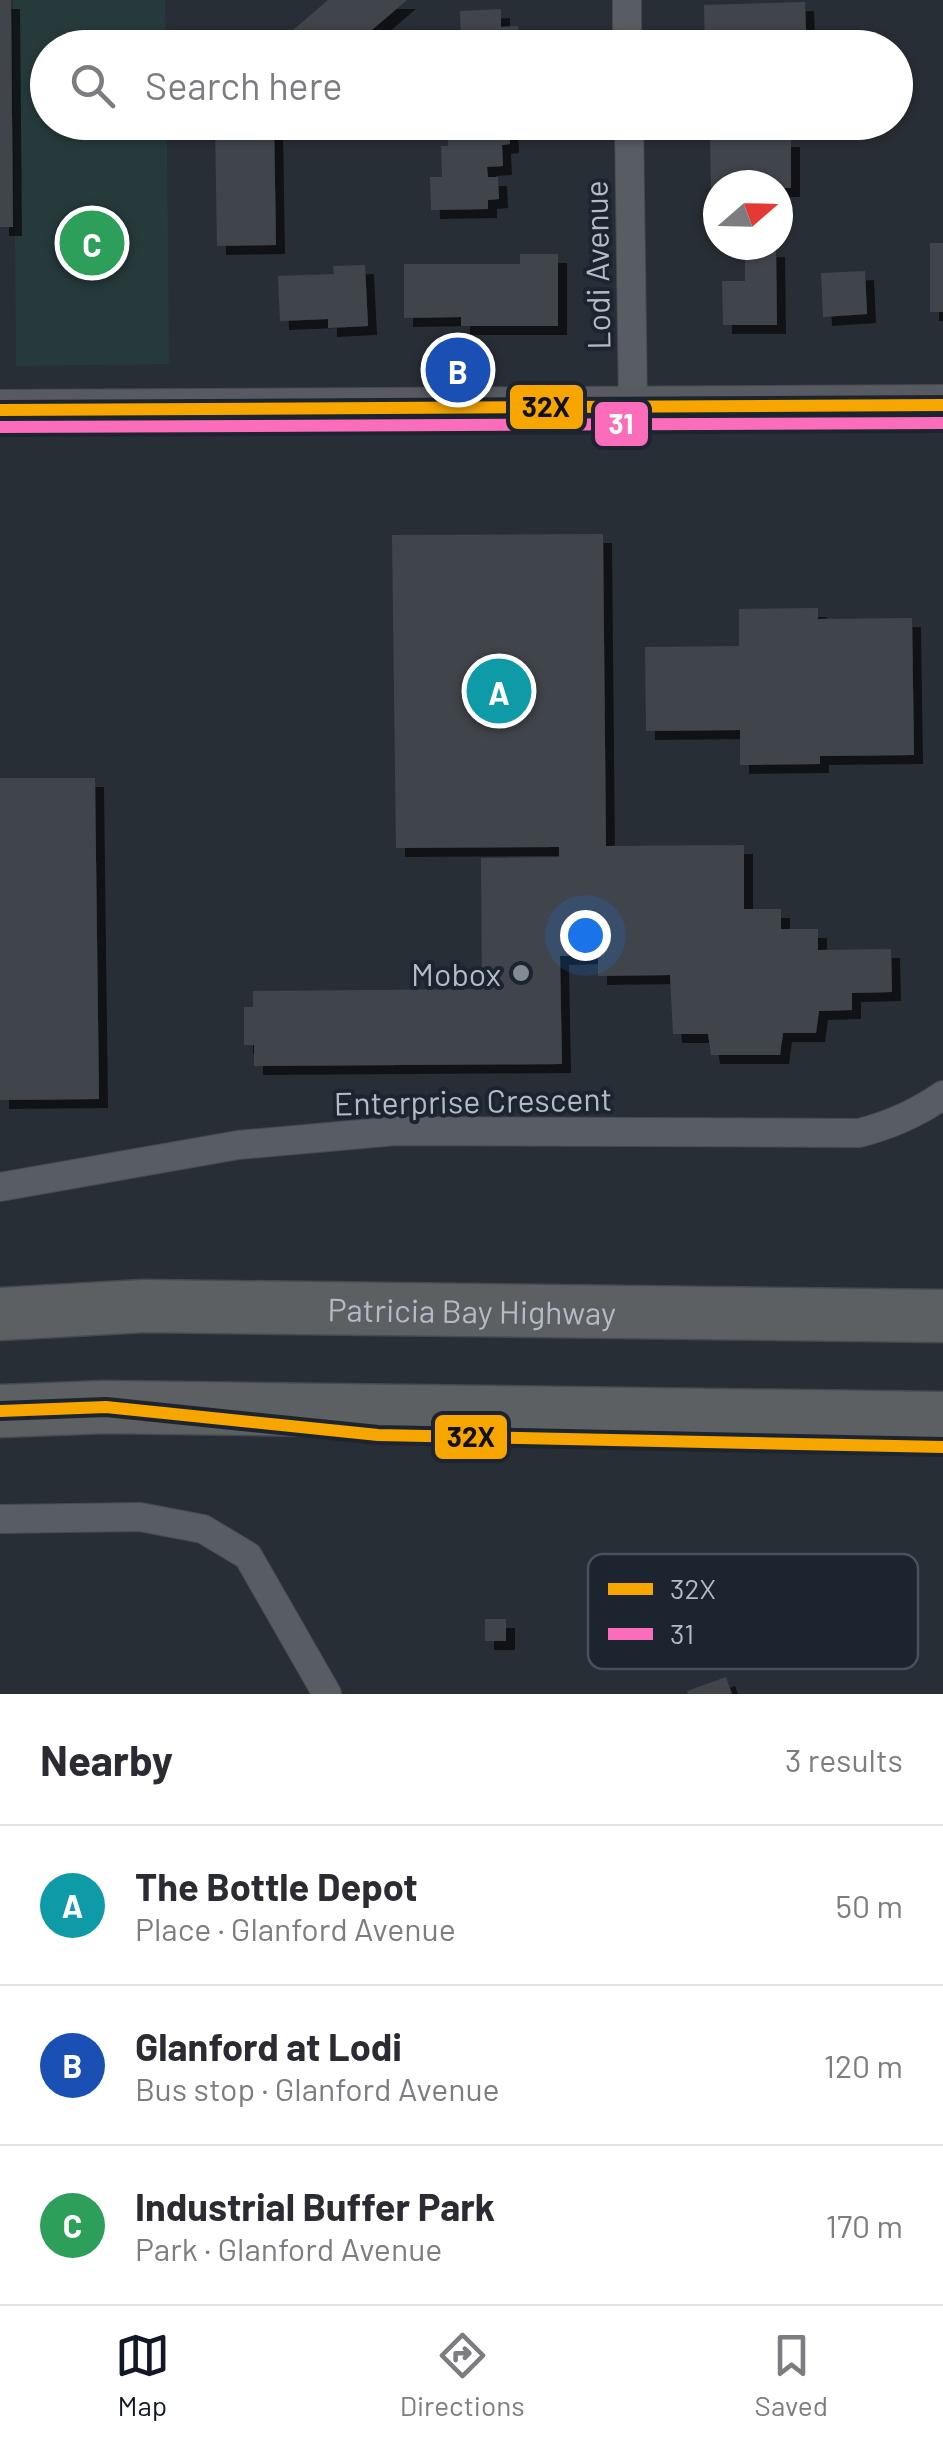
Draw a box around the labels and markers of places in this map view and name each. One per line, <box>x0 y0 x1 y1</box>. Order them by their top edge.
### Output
pin: C <box>59 206 124 280</box>
pin: B <box>426 332 490 408</box>
pin: A <box>466 654 532 728</box>
place label: Mobox <box>411 954 501 992</box>
marker: Mobox <box>510 962 532 984</box>

